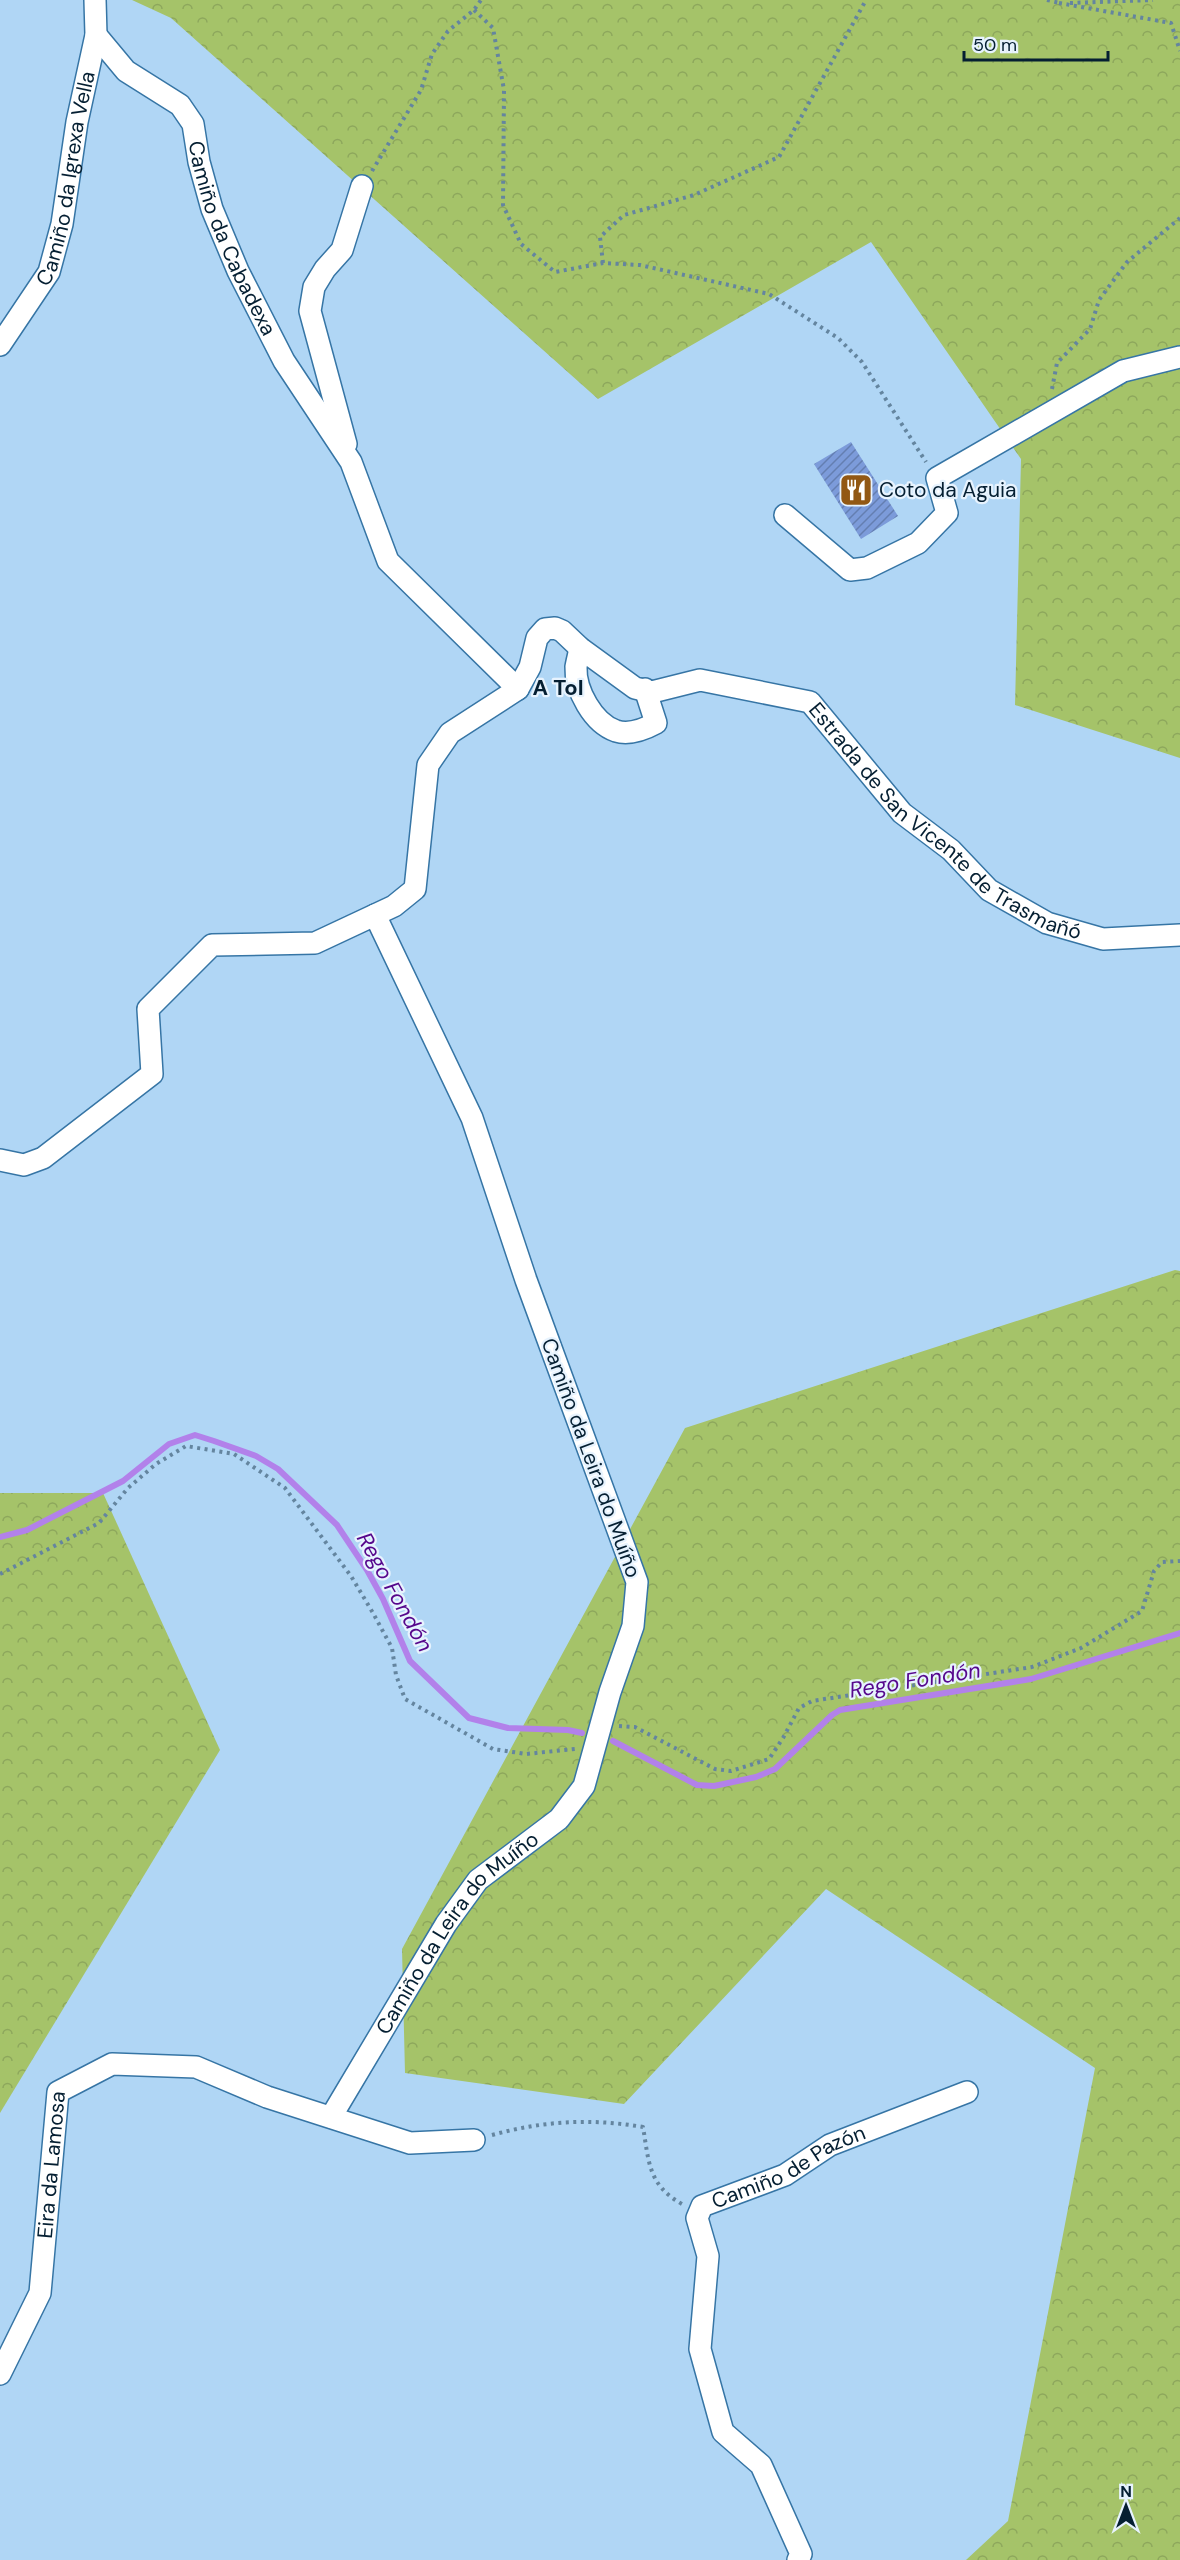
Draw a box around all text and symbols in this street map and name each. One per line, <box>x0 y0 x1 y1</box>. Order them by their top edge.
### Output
scale bar <box>964 24 1108 62</box>
text: 50 m <box>973 33 1017 57</box>
street label: Camiño da Igrexa Vella <box>29 69 102 292</box>
street label: Camiño da Cabadexa <box>182 139 283 340</box>
restaurant icon: Coto da Aguia <box>838 472 874 508</box>
place label: Coto da Aguia <box>879 476 1016 504</box>
district label: A Tol <box>532 673 584 702</box>
street label: Estrada de San Vicente de Trasmañó <box>802 697 1085 946</box>
street label: Camiño da Leira do Muíño <box>535 1334 647 1582</box>
water label: Rego Fondón <box>350 1527 440 1657</box>
water label: Rego Fondón <box>847 1655 983 1705</box>
street label: Camiño da Leira do Muíño <box>369 1825 544 2040</box>
street label: Eira da Lamosa <box>31 2090 72 2240</box>
street label: Camiño de Pazón <box>708 2119 869 2215</box>
north arrow <box>1096 2476 1156 2536</box>
text: N <box>1120 2481 1132 2502</box>

